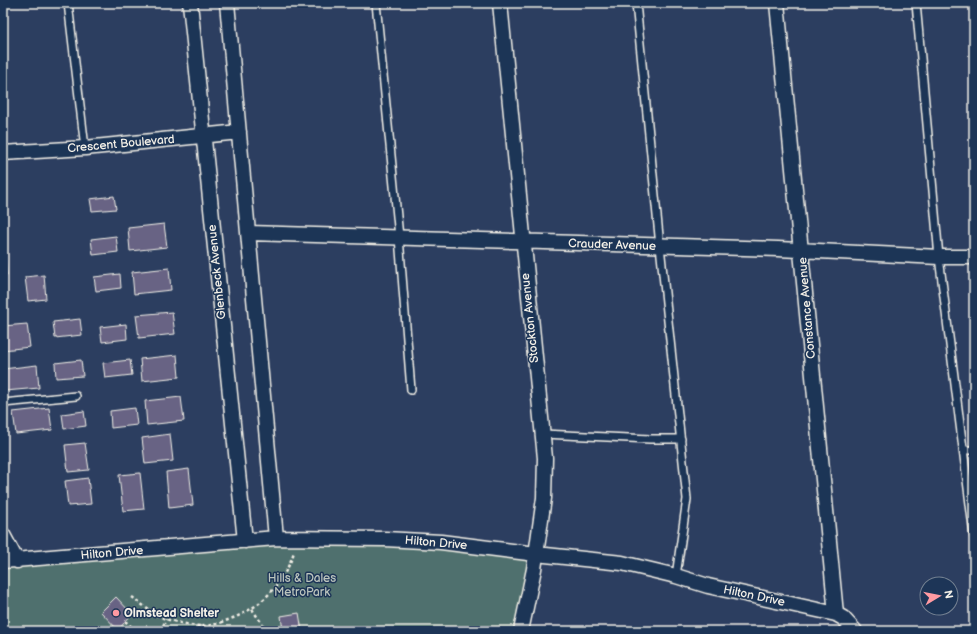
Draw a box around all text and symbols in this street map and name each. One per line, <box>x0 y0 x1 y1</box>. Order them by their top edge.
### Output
street label: Crescent Boulevard <box>67 132 175 156</box>
street label: Glenbeck Avenue <box>205 224 229 320</box>
street label: Crauder Avenue <box>568 236 656 254</box>
street label: Constance Avenue <box>795 257 819 359</box>
street label: Stockton Avenue <box>518 272 542 364</box>
street label: Hilton Drive <box>404 533 468 553</box>
street label: Hilton Drive <box>80 543 144 563</box>
park label: Hills & Dales MetroPark <box>268 571 336 600</box>
north arrow <box>919 576 959 616</box>
street label: Hilton Drive <box>722 582 786 610</box>
text: N <box>941 589 955 600</box>
place label: Olmstead Shelter <box>124 606 219 621</box>
marker: Olmstead Shelter <box>111 608 121 618</box>

